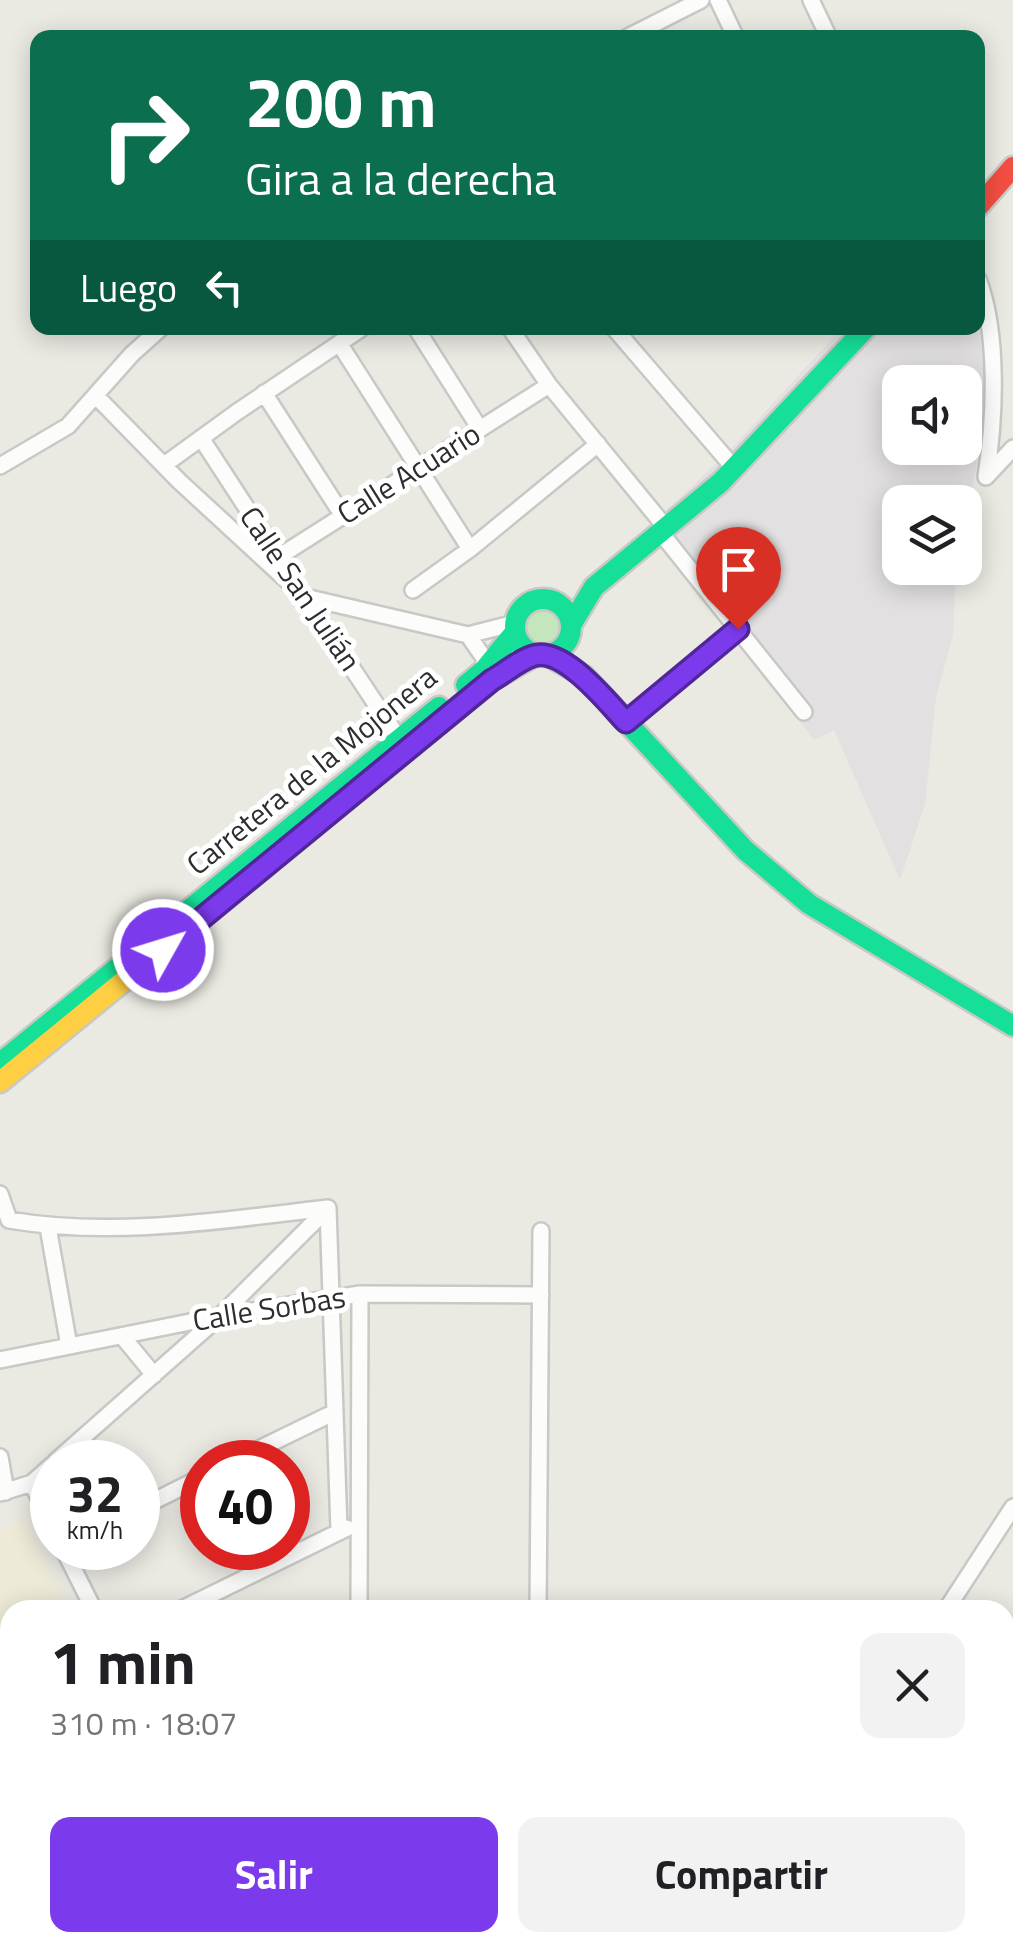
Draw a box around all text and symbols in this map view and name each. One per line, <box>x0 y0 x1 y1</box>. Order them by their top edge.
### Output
text: 200 m <box>245 48 437 154</box>
icon: right <box>80 70 210 200</box>
text: Gira a la derecha <box>245 144 557 212</box>
text: Luego <box>80 259 177 317</box>
icon: left <box>197 260 252 315</box>
map controls <box>882 365 982 585</box>
button: sound <box>882 365 982 465</box>
street label: Calle Acuario <box>328 411 489 535</box>
button: layers <box>882 485 982 585</box>
street label: Calle San Julián <box>229 497 373 680</box>
pin <box>696 527 781 630</box>
icon: arrive <box>711 542 766 597</box>
street label: Carretera de la Mojonera <box>176 655 447 886</box>
position arrow <box>111 898 215 1002</box>
street label: Calle Sorbas <box>189 1273 349 1343</box>
speed limit sign: 40 <box>180 1440 310 1570</box>
text: 32 <box>67 1455 123 1531</box>
text: km/h <box>67 1511 123 1549</box>
text: 1 min <box>50 1616 196 1707</box>
button: close <box>860 1633 965 1738</box>
text: 310 m · 18:07 <box>50 1699 237 1747</box>
button: Salir <box>50 1817 498 1932</box>
button: Compartir <box>518 1817 965 1932</box>

